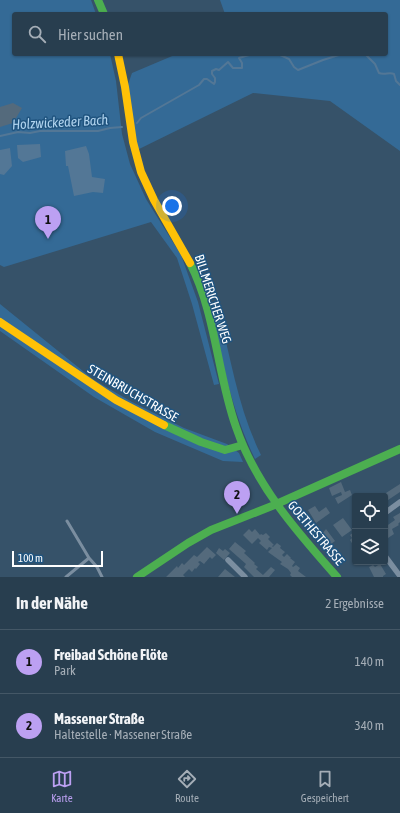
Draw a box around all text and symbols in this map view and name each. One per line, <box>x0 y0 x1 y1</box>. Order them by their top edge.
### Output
search box <box>12 12 388 56</box>
icon: search <box>26 23 48 45</box>
text: Hier suchen <box>58 26 123 43</box>
water label: Holzwickeder Bach <box>11 111 109 133</box>
your location <box>162 196 182 216</box>
pin: 1 <box>35 206 61 239</box>
street label: BILLMERICHER WEG <box>192 253 234 345</box>
street label: STEINBRUCHSTRASSE <box>85 361 181 425</box>
pin: 2 <box>224 481 250 514</box>
map controls <box>352 493 388 565</box>
button: locate <box>352 493 388 529</box>
street label: GOETHESTRASSE <box>285 498 348 569</box>
button: layers <box>352 529 388 565</box>
scale bar <box>12 549 103 568</box>
text: 100 m <box>18 552 43 564</box>
text: In der Nähe <box>16 593 88 613</box>
text: 2 Ergebnisse <box>325 596 384 611</box>
text: Freibad Schöne Flöte <box>54 646 168 663</box>
text: 1 <box>26 654 32 669</box>
text: 140 m <box>355 654 384 669</box>
text: Park <box>54 663 76 678</box>
text: Massener Straße <box>54 710 145 727</box>
text: 2 <box>26 718 32 733</box>
text: 340 m <box>355 718 384 733</box>
text: Haltestelle · Massener Straße <box>54 727 192 742</box>
tab: Karte <box>51 768 73 804</box>
tab: Route <box>175 768 199 804</box>
tab: Gespeichert <box>301 768 349 804</box>

